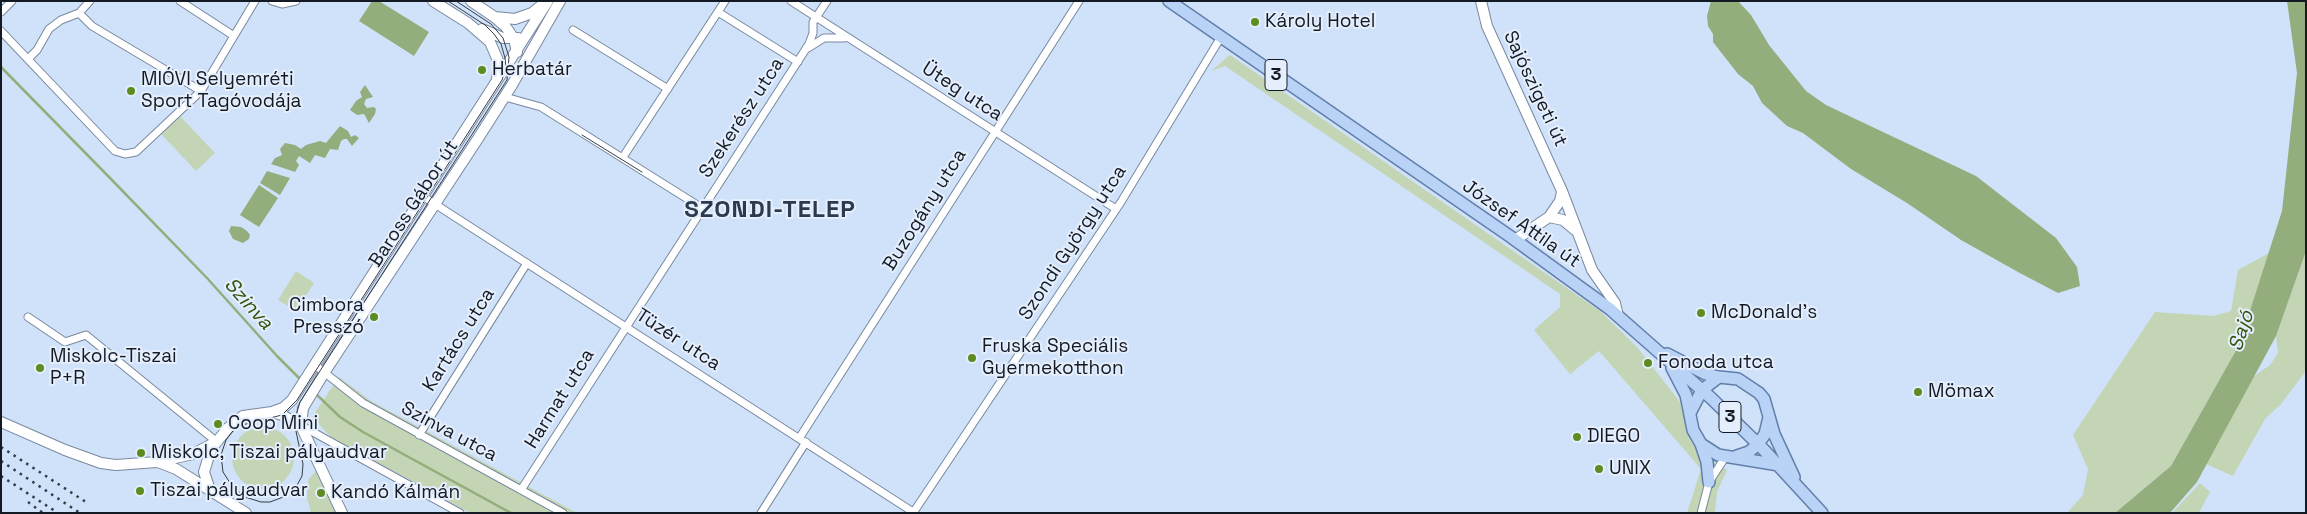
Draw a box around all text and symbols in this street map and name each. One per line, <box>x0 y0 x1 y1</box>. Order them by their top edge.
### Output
place label: Károly Hotel <box>1265 11 1375 33</box>
marker: Károly Hotel <box>1249 16 1261 28</box>
street label: Sajószigeti út <box>1498 27 1572 151</box>
street label: Szekerész utca <box>695 54 789 182</box>
street label: Üteg utca <box>917 57 1007 127</box>
place label: Herbatár <box>492 59 572 81</box>
road number: 3 <box>1265 60 1287 90</box>
marker: Herbatár <box>476 64 488 76</box>
place label: MIÓVI Selyemréti Sport Tagóvodája <box>141 69 302 113</box>
marker: MIÓVI Selyemréti Sport Tagóvodája <box>125 85 137 97</box>
street label: Baross Gábor út <box>364 136 464 272</box>
street label: Buzogány utca <box>879 145 971 275</box>
street label: Szondi György utca <box>1014 161 1132 325</box>
street label: József Attila út <box>1458 175 1584 273</box>
district label: SZONDI-TELEP <box>683 196 857 224</box>
water label: Szinva <box>219 273 277 335</box>
street label: Kartács utca <box>418 284 500 396</box>
place label: Cimbora Presszó <box>289 295 364 339</box>
place label: McDonald's <box>1711 302 1817 324</box>
street label: Tüzér utca <box>631 304 725 376</box>
marker: McDonald's <box>1695 307 1707 319</box>
water label: Sajó <box>2224 308 2260 354</box>
marker: Cimbora Presszó <box>368 311 380 323</box>
place label: Fruska Speciális Gyermekotthon <box>982 336 1128 380</box>
street label: Harmat utca <box>520 345 600 453</box>
place label: Miskolc-Tiszai P+R <box>50 346 177 390</box>
marker: Fruska Speciális Gyermekotthon <box>966 352 978 364</box>
place label: Fonoda utca <box>1658 352 1774 374</box>
marker: Fonoda utca <box>1642 357 1654 369</box>
marker: Miskolc-Tiszai P+R <box>34 362 46 374</box>
place label: Mömax <box>1928 381 1995 403</box>
marker: Mömax <box>1912 386 1924 398</box>
street label: Szinva utca <box>397 397 501 467</box>
road number: 3 <box>1719 402 1741 432</box>
place label: Coop Mini <box>228 413 318 435</box>
marker: Coop Mini <box>212 418 224 430</box>
place label: DIEGO <box>1587 426 1640 448</box>
marker: DIEGO <box>1571 431 1583 443</box>
place label: Miskolc, Tiszai pályaudvar <box>151 442 387 464</box>
marker: Miskolc, Tiszai pályaudvar <box>135 447 147 459</box>
place label: UNIX <box>1609 458 1651 480</box>
marker: UNIX <box>1593 463 1605 475</box>
place label: Tiszai pályaudvar <box>150 480 308 502</box>
place label: Kandó Kálmán <box>331 482 460 504</box>
marker: Tiszai pályaudvar <box>134 485 146 497</box>
marker: Kandó Kálmán <box>315 487 327 499</box>

